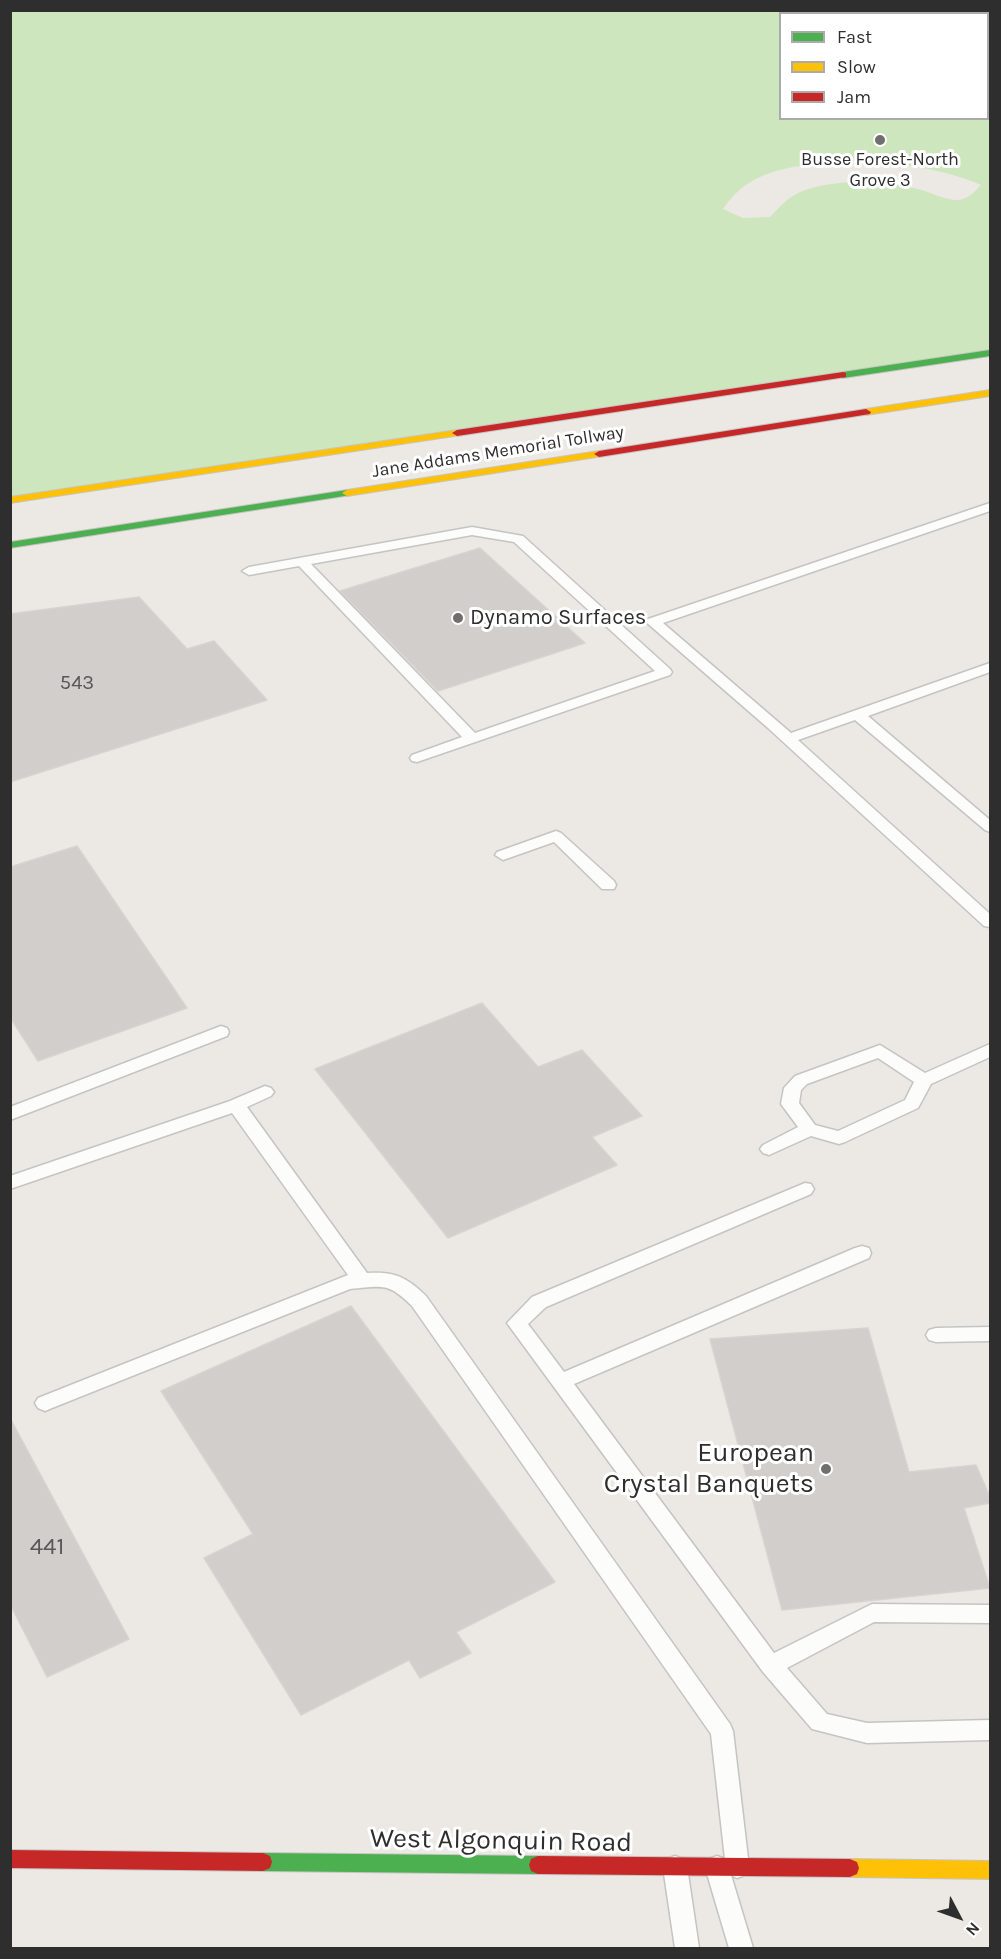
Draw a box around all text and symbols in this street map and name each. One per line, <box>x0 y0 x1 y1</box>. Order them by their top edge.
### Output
legend <box>779 12 989 120</box>
text: Fast <box>837 26 872 48</box>
text: Slow <box>837 56 876 78</box>
text: Jam <box>837 86 871 108</box>
marker: Busse Forest-North Grove 3 <box>873 133 887 147</box>
place label: Busse Forest-North Grove 3 <box>801 149 959 192</box>
street label: Jane Addams Memorial Tollway <box>370 421 626 483</box>
place label: Dynamo Surfaces <box>470 605 646 631</box>
marker: Dynamo Surfaces <box>451 611 465 625</box>
house number: 543 <box>60 671 94 695</box>
place label: European Crystal Banquets <box>604 1437 814 1500</box>
marker: European Crystal Banquets <box>819 1462 833 1476</box>
house number: 441 <box>30 1533 64 1561</box>
street label: West Algonquin Road <box>370 1823 632 1859</box>
north arrow <box>929 1887 989 1947</box>
text: N <box>962 1919 984 1940</box>

